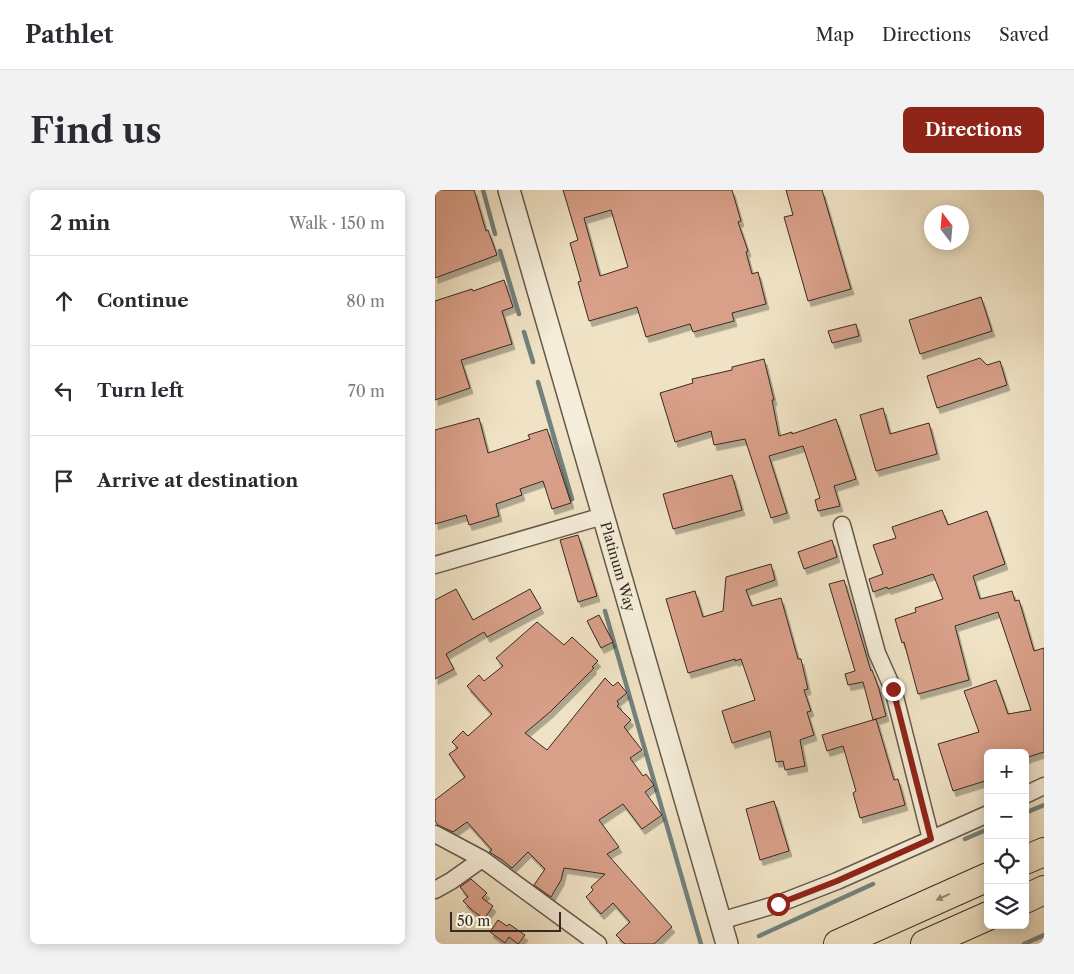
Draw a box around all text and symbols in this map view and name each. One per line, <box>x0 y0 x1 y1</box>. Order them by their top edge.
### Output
text: Pathlet <box>25 20 113 49</box>
text: Map <box>815 24 854 46</box>
text: Directions <box>882 24 971 46</box>
text: Saved <box>999 24 1049 46</box>
button: Directions <box>903 107 1044 153</box>
text: Find us <box>30 109 162 152</box>
north arrow <box>924 205 969 250</box>
text: 2 min <box>50 210 110 235</box>
text: Walk · 150 m <box>289 213 385 233</box>
icon: ahead <box>50 287 78 315</box>
text: Continue <box>97 289 189 312</box>
text: 80 m <box>346 291 385 311</box>
icon: left <box>50 377 78 405</box>
text: Turn left <box>97 379 184 402</box>
text: 70 m <box>348 381 385 401</box>
icon: arrive <box>50 467 78 495</box>
text: Arrive at destination <box>97 469 298 492</box>
street label: Platinum Way <box>596 520 639 614</box>
route end <box>882 678 905 701</box>
map controls <box>984 749 1029 929</box>
button: + <box>984 749 1029 794</box>
button: − <box>984 794 1029 839</box>
button: locate <box>984 839 1029 884</box>
button: layers <box>984 884 1029 929</box>
route start <box>767 893 790 916</box>
one-way arrow <box>936 893 950 901</box>
scale bar <box>450 909 561 932</box>
text: 50 m <box>457 912 490 930</box>

